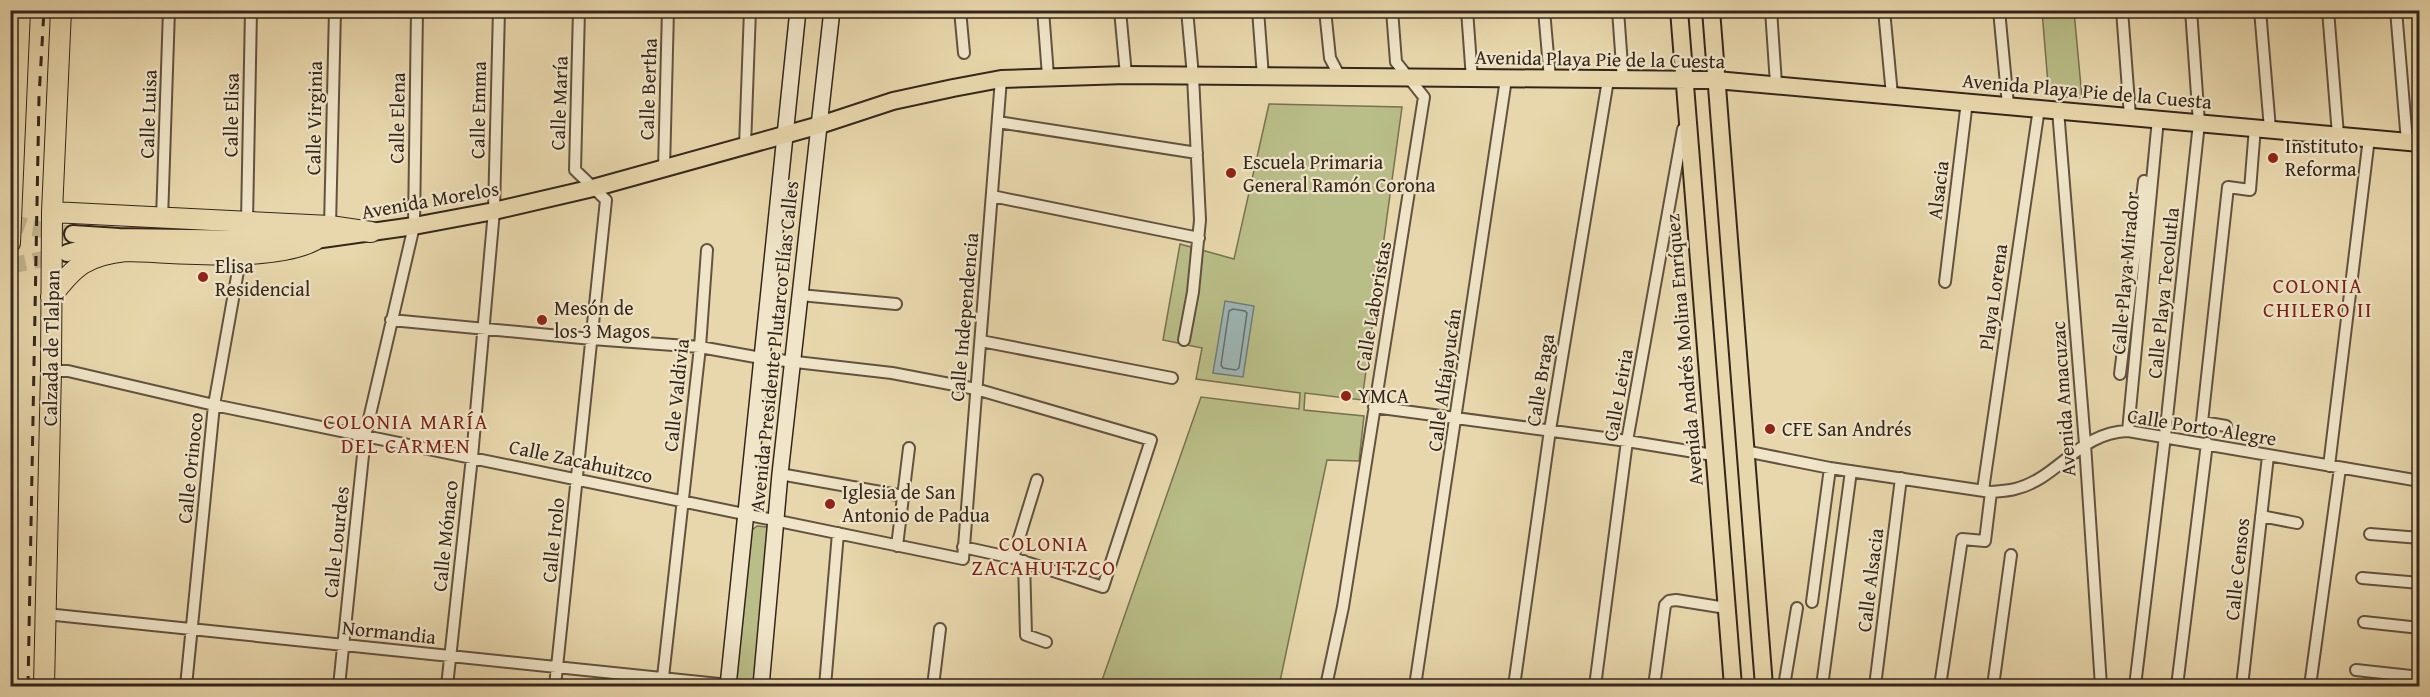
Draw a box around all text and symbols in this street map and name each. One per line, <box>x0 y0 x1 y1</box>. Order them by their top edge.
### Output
street label: Calle Bertha <box>631 37 664 140</box>
street label: Avenida Playa Pie de la Cuesta <box>1475 42 1726 75</box>
street label: Calle María <box>542 55 575 151</box>
street label: Calle Virginia <box>298 60 329 175</box>
street label: Calle Emma <box>462 60 493 159</box>
street label: Avenida Playa Pie de la Cuesta <box>1961 65 2214 116</box>
street label: Calle Luisa <box>131 69 164 159</box>
street label: Calle Elisa <box>215 72 246 157</box>
street label: Calle Elena <box>381 72 412 164</box>
place label: Instituto Reforma <box>2285 131 2358 183</box>
place label: Escuela Primaria General Ramón Corona <box>1243 147 1436 199</box>
marker: Instituto Reforma <box>2266 151 2280 165</box>
street label: Alsacia <box>1920 158 1956 221</box>
marker: Escuela Primaria General Ramón Corona <box>1224 166 1238 180</box>
street label: Avenida Morelos <box>359 173 501 226</box>
street label: Avenida Presidente Plutarco Elías Calles <box>742 179 805 513</box>
street label: Calle Playa Mirador <box>2103 190 2146 356</box>
street label: Calle Playa Tecolutla <box>2139 205 2186 380</box>
street label: Avenida Andrés Molina Enríquez <box>1657 213 1710 487</box>
street label: Calle Independencia <box>942 231 985 403</box>
street label: Calle Laboristas <box>1347 239 1398 373</box>
street label: Playa Lorena <box>1971 241 2014 352</box>
place label: Elisa Residencial <box>215 251 311 303</box>
street label: Calzada de Tlalpan <box>35 269 66 426</box>
marker: Elisa Residencial <box>196 270 210 284</box>
district label: COLONIA CHILERO II <box>2263 270 2373 325</box>
place label: Mesón de los 3 Magos <box>554 293 650 345</box>
street label: Calle Alfajayucán <box>1419 307 1468 453</box>
marker: Mesón de los 3 Magos <box>535 313 549 327</box>
street label: Avenida Amacuzac <box>2043 320 2082 478</box>
street label: Calle Braga <box>1518 331 1561 428</box>
street label: Calle Valdivia <box>655 336 696 453</box>
street label: Calle Leiria <box>1595 346 1640 443</box>
place label: YMCA <box>1358 381 1409 410</box>
marker: YMCA <box>1339 389 1353 403</box>
street label: Calle Porto Alegre <box>2125 400 2279 453</box>
district label: COLONIA MARÍA DEL CARMEN <box>323 406 489 461</box>
street label: Calle Orinoco <box>169 411 210 525</box>
place label: CFE San Andrés <box>1782 414 1912 443</box>
marker: CFE San Andrés <box>1763 422 1777 436</box>
street label: Calle Zacahuitzco <box>507 431 656 490</box>
place label: Iglesia de San Antonio de Padua <box>842 477 990 529</box>
street label: Calle Mónaco <box>424 479 465 593</box>
street label: Calle Lourdes <box>315 485 356 599</box>
street label: Calle Irolo <box>534 496 571 584</box>
marker: Iglesia de San Antonio de Padua <box>823 497 837 511</box>
street label: Calle Censos <box>2217 516 2256 622</box>
street label: Calle Alsacia <box>1849 526 1890 634</box>
district label: COLONIA ZACAHUITZCO <box>972 528 1116 583</box>
street label: Normandia <box>341 612 438 651</box>

